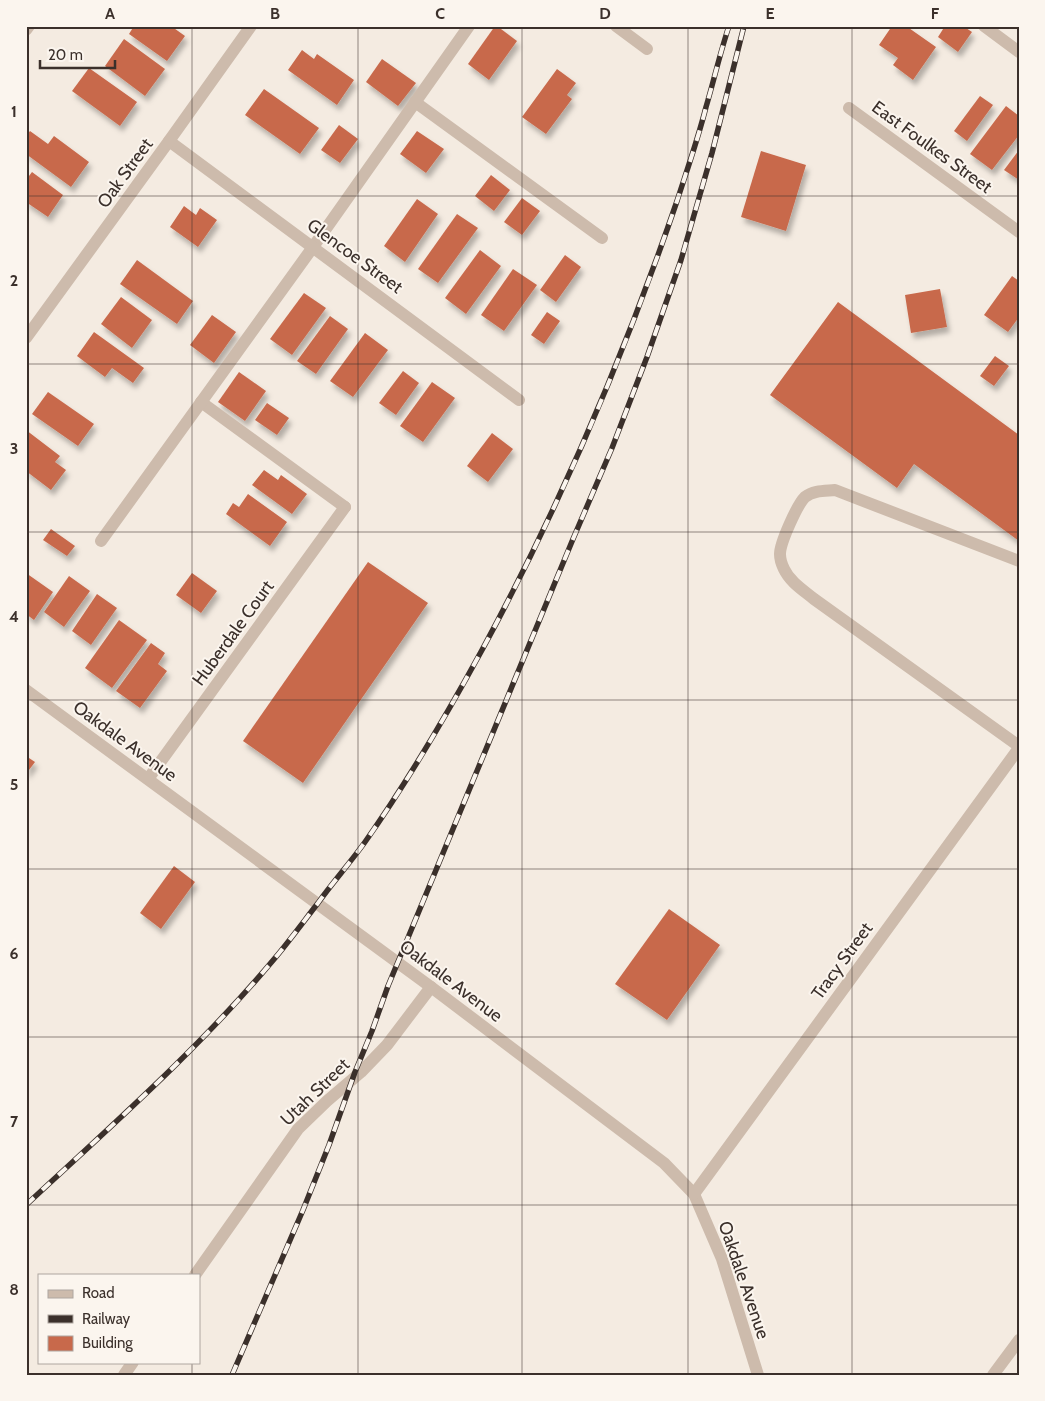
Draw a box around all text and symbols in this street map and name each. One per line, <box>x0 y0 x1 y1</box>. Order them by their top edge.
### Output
text: A <box>105 4 115 23</box>
text: B <box>270 4 280 23</box>
text: C <box>435 4 445 23</box>
text: D <box>599 4 611 23</box>
text: E <box>765 4 775 23</box>
text: F <box>931 4 940 23</box>
scale bar <box>40 38 115 70</box>
text: 20 m <box>48 46 83 64</box>
street label: East Foulkes Street <box>868 96 996 198</box>
text: 1 <box>11 102 17 121</box>
street label: Oak Street <box>92 134 158 212</box>
street label: Glencoe Street <box>303 214 407 298</box>
text: 2 <box>10 271 18 290</box>
text: 3 <box>10 439 18 458</box>
street label: Huberdale Court <box>187 576 279 690</box>
text: 4 <box>9 607 19 626</box>
street label: Oakdale Avenue <box>69 696 181 786</box>
text: 5 <box>10 775 18 794</box>
street label: Tracy Street <box>807 918 877 1004</box>
street label: Oakdale Avenue <box>395 935 507 1027</box>
text: 6 <box>10 944 19 963</box>
street label: Utah Street <box>276 1054 354 1130</box>
text: 7 <box>10 1112 19 1131</box>
street label: Oakdale Avenue <box>714 1218 774 1342</box>
legend <box>38 1274 200 1364</box>
text: 8 <box>9 1280 19 1299</box>
text: Road <box>82 1284 115 1302</box>
text: Railway <box>82 1310 131 1328</box>
text: Building <box>82 1334 133 1352</box>

